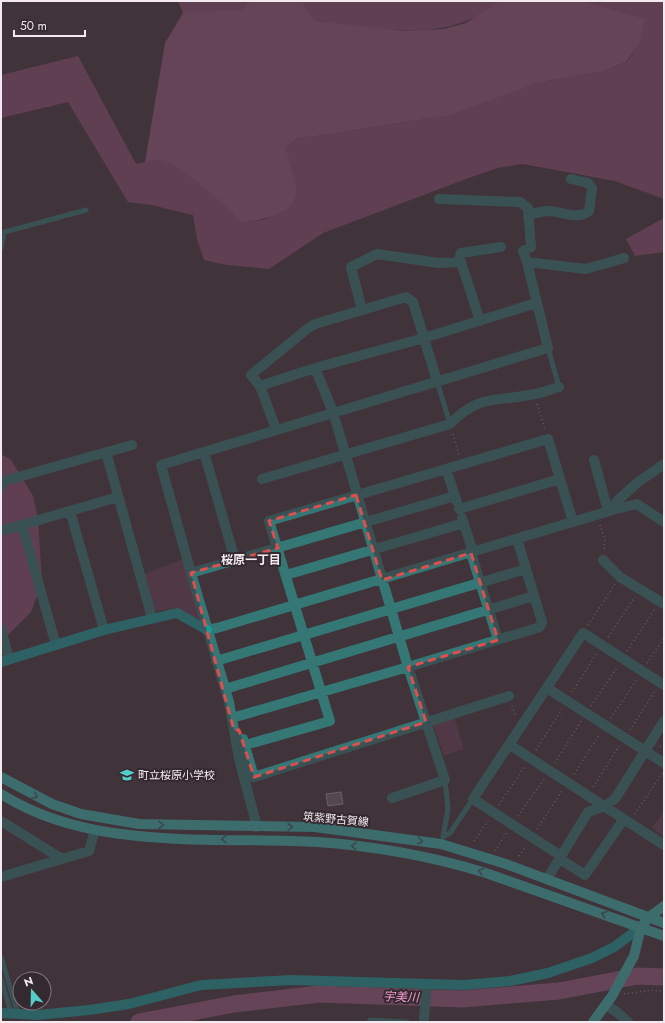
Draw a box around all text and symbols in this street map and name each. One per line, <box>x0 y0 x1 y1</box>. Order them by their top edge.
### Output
scale bar <box>14 12 85 38</box>
text: 50 m <box>20 17 47 35</box>
district label: 桜原一丁目 <box>221 551 281 569</box>
school or university icon: 町立桜原小学校 <box>119 767 135 783</box>
place label: 町立桜原小学校 <box>138 767 215 783</box>
one-way arrow <box>31 791 38 799</box>
street label: 筑紫野古賀線 <box>302 808 370 830</box>
one-way arrow <box>158 820 164 829</box>
one-way arrow <box>287 823 293 831</box>
one-way arrow <box>221 835 227 843</box>
one-way arrow <box>417 836 423 845</box>
one-way arrow <box>351 841 357 850</box>
one-way arrow <box>478 867 485 876</box>
one-way arrow <box>601 910 608 918</box>
north arrow <box>12 971 52 1011</box>
text: N <box>22 973 35 991</box>
water label: 宇美川 <box>383 987 421 1007</box>

